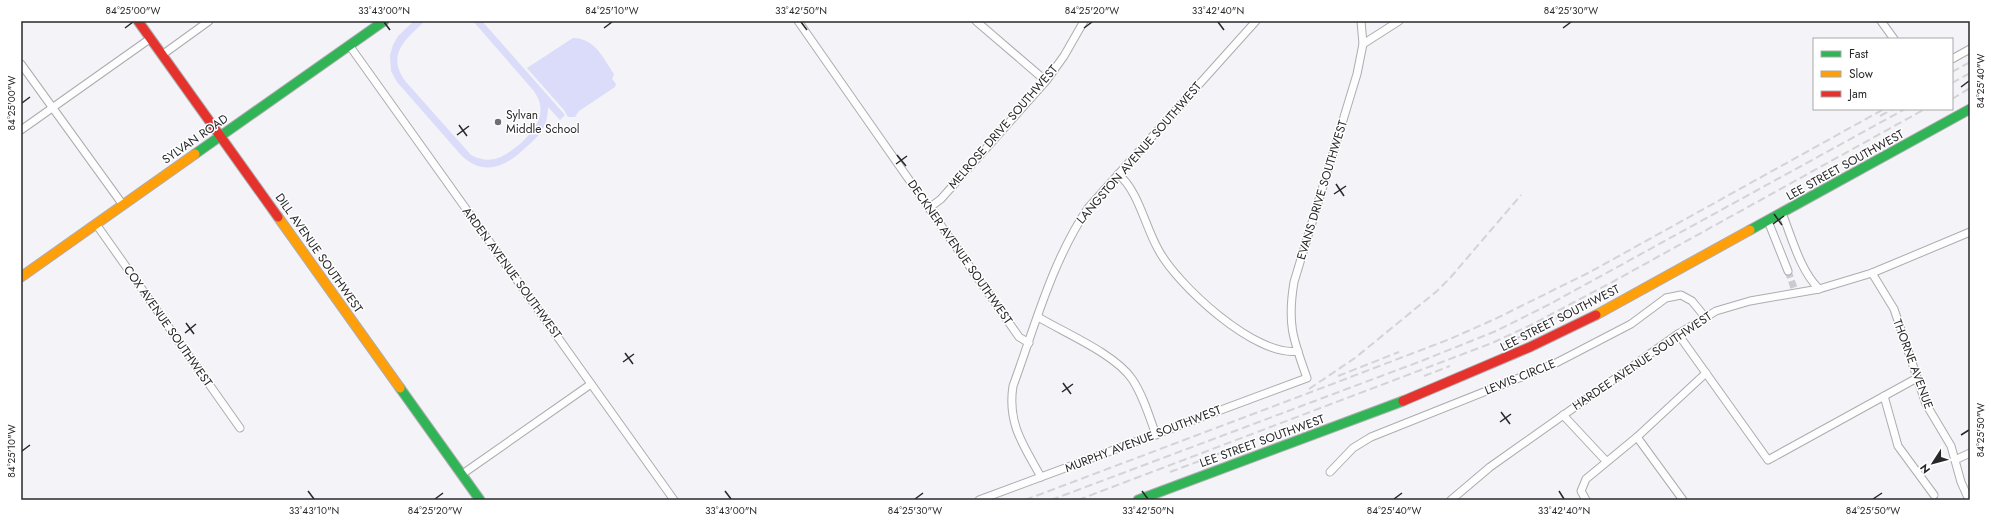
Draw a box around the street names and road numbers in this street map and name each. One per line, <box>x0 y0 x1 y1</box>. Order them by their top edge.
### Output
street label: MELROSE DRIVE SOUTHWEST <box>944 61 1062 193</box>
street label: LANGSTON AVENUE SOUTHWEST <box>1072 78 1206 228</box>
street label: SYLVAN ROAD <box>158 110 232 168</box>
street label: EVANS DRIVE SOUTHWEST <box>1292 118 1352 262</box>
street label: LEE STREET SOUTHWEST <box>1783 125 1907 205</box>
street label: DECKNER AVENUE SOUTHWEST <box>903 176 1017 328</box>
street label: DILL AVENUE SOUTHWEST <box>271 190 367 317</box>
street label: ARDEN AVENUE SOUTHWEST <box>458 203 566 343</box>
street label: COX AVENUE SOUTHWEST <box>119 262 217 391</box>
street label: LEE STREET SOUTHWEST <box>1497 280 1623 356</box>
street label: HARDEE AVENUE SOUTHWEST <box>1569 307 1716 415</box>
street label: THORNE AVENUE <box>1888 317 1938 411</box>
street label: LEWIS CIRCLE <box>1482 355 1558 399</box>
street label: MURPHY AVENUE SOUTHWEST <box>1062 401 1224 477</box>
street label: LEE STREET SOUTHWEST <box>1197 410 1327 472</box>

